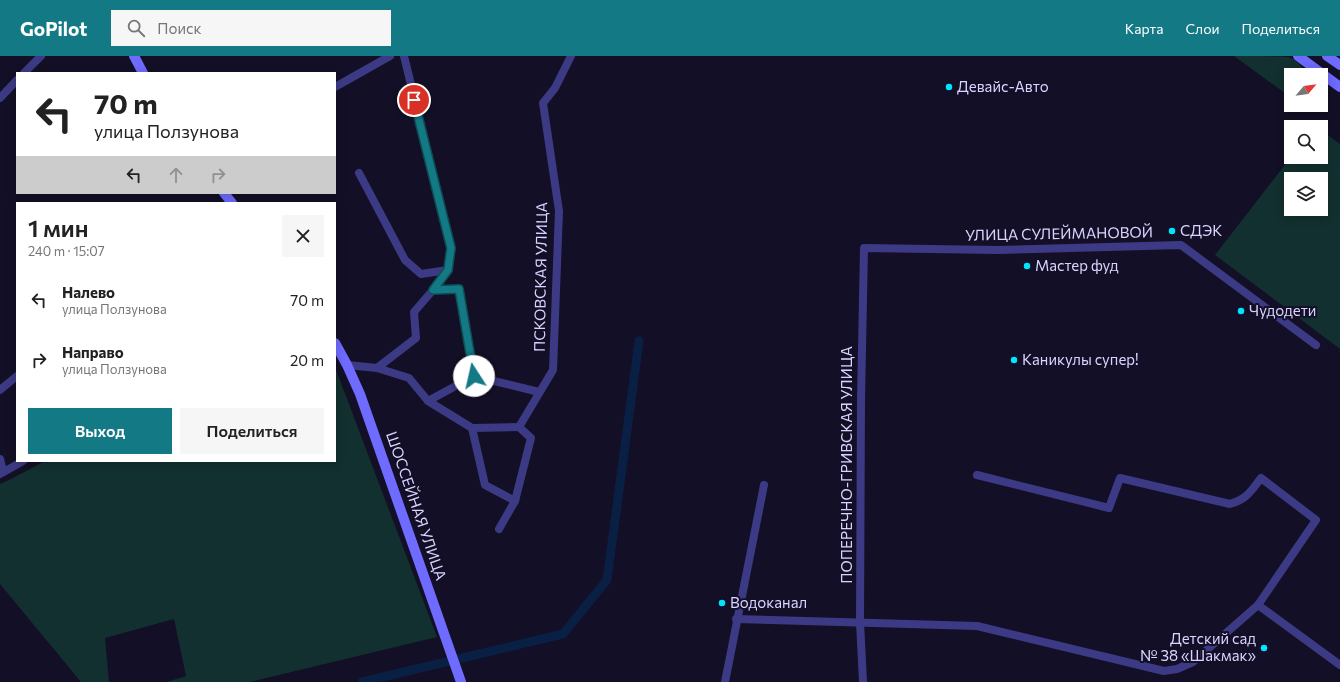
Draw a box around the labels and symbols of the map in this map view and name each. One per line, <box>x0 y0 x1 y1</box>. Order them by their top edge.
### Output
north arrow <box>1284 68 1328 112</box>
place label: Девайс-Авто <box>957 77 1049 95</box>
marker: Девайс-Авто <box>944 82 954 92</box>
pin <box>397 83 431 117</box>
street label: ПСКОВСКАЯ УЛИЦА <box>530 202 550 352</box>
place label: СДЭК <box>1180 221 1222 239</box>
street label: УЛИЦА СУЛЕЙМАНОВОЙ <box>965 222 1153 244</box>
marker: СДЭК <box>1167 226 1177 236</box>
place label: Мастер фуд <box>1035 256 1119 274</box>
marker: Мастер фуд <box>1022 261 1032 271</box>
place label: Чудодети <box>1249 301 1316 319</box>
marker: Чудодети <box>1236 306 1246 316</box>
street label: ПОПЕРЕЧНО-ГРИВСКАЯ УЛИЦА <box>837 346 855 584</box>
place label: Каникулы супер! <box>1022 350 1139 368</box>
position arrow <box>453 355 495 397</box>
marker: Каникулы супер! <box>1009 355 1019 365</box>
street label: ШОССЕЙНАЯ УЛИЦА <box>383 429 451 583</box>
place label: Водоканал <box>730 593 807 611</box>
marker: Водоканал <box>717 598 727 608</box>
place label: Детский сад № 38 «Шакмак» <box>1140 629 1256 664</box>
marker: Детский сад № 38 «Шакмак» <box>1259 643 1269 653</box>

